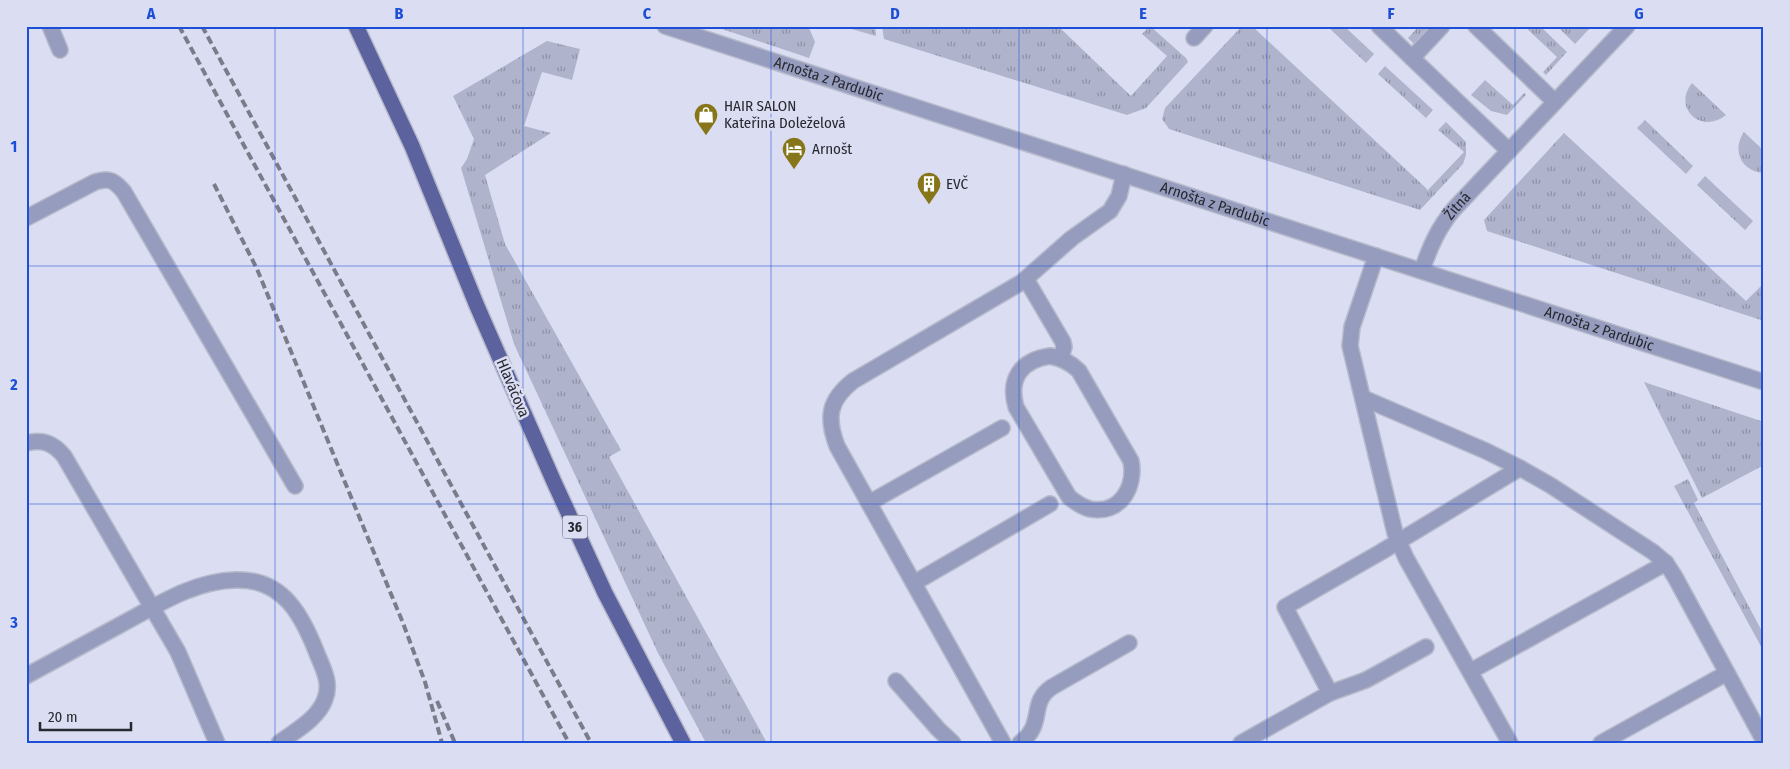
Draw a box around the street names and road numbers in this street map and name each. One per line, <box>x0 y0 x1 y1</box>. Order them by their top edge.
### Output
street label: Arnošta z Pardubic <box>772 53 886 105</box>
street label: Arnošta z Pardubic <box>1158 178 1272 230</box>
street label: Žitná <box>1440 188 1474 223</box>
street label: Arnošta z Pardubic <box>1542 303 1657 355</box>
street label: Hlaváčova <box>493 356 533 420</box>
road number: 36 <box>562 516 588 538</box>

